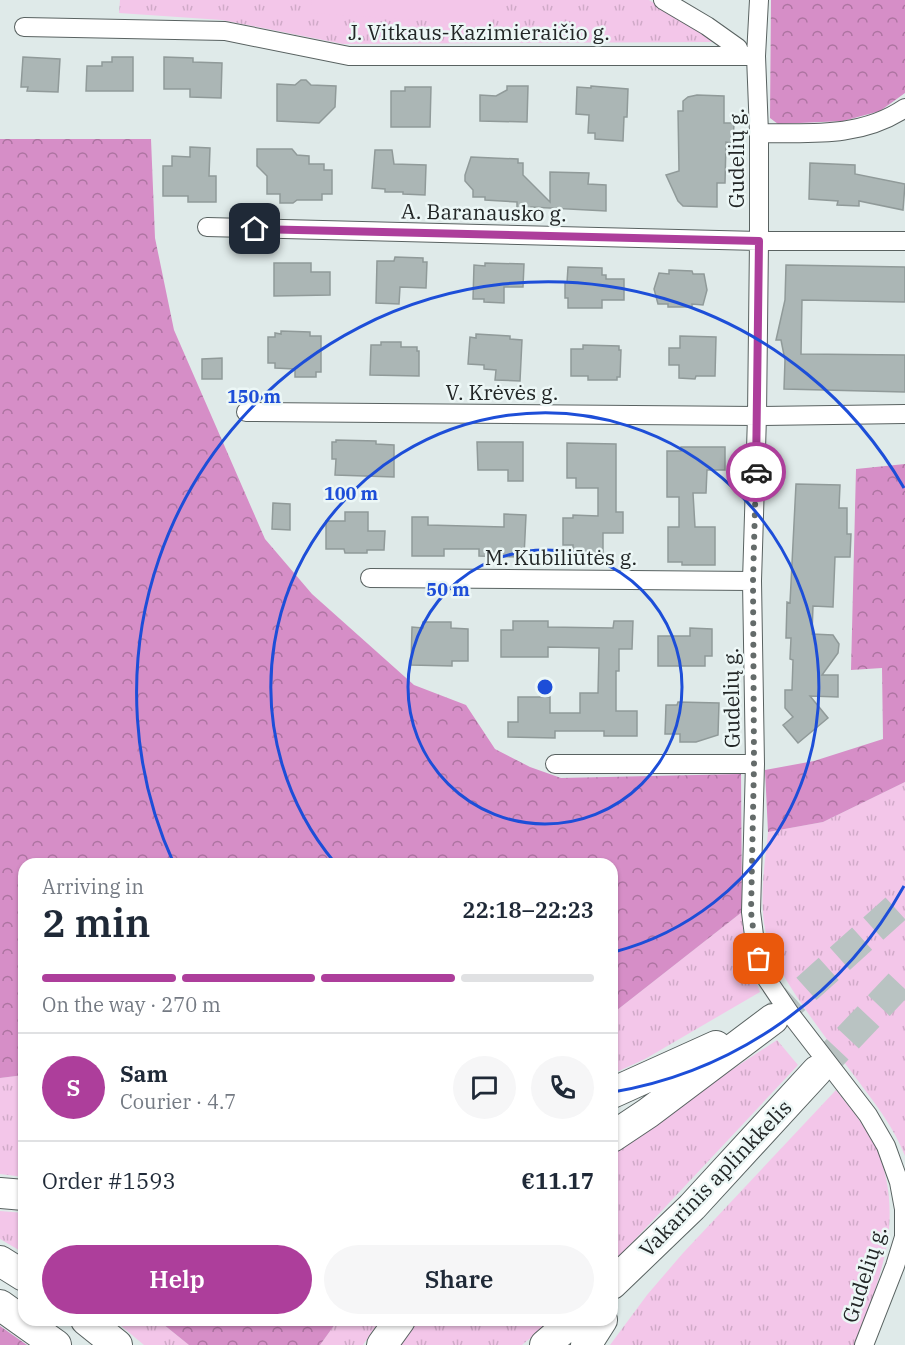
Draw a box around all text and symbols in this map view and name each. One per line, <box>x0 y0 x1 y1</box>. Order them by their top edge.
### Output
street label: J. Vitkaus-Kazimieraičio g. <box>348 18 610 46</box>
street label: Gudelių g. <box>722 108 750 208</box>
street label: A. Baranausko g. <box>401 197 567 227</box>
pin <box>229 203 280 254</box>
icon: home <box>238 212 271 245</box>
street label: V. Krėvės g. <box>446 378 558 406</box>
text: 150 m <box>227 385 282 408</box>
courier <box>726 442 786 502</box>
icon: car <box>740 456 773 489</box>
text: 100 m <box>324 482 379 505</box>
street label: M. Kubiliūtės g. <box>485 543 637 571</box>
text: 50 m <box>426 578 470 601</box>
street label: Gudelių g. <box>716 648 746 748</box>
centre of rings <box>535 677 555 697</box>
text: Arriving in <box>42 873 144 900</box>
text: 22:18–22:23 <box>462 895 594 924</box>
text: 2 min <box>42 897 150 948</box>
pin <box>733 933 784 984</box>
icon: bag <box>742 942 775 975</box>
text: On the way · 270 m <box>42 991 221 1018</box>
button: chat <box>453 1056 516 1119</box>
button: phone <box>531 1056 594 1119</box>
text: Sam <box>120 1059 168 1088</box>
text: S <box>67 1073 80 1102</box>
text: Courier · 4.7 <box>120 1088 236 1115</box>
street label: Vakarinis aplinkkelis <box>633 1093 797 1263</box>
text: Order #1593 <box>42 1166 176 1195</box>
text: €11.17 <box>521 1166 594 1195</box>
street label: Gudelių g. <box>835 1222 893 1326</box>
button: Help <box>42 1245 312 1314</box>
button: Share <box>324 1245 594 1314</box>

